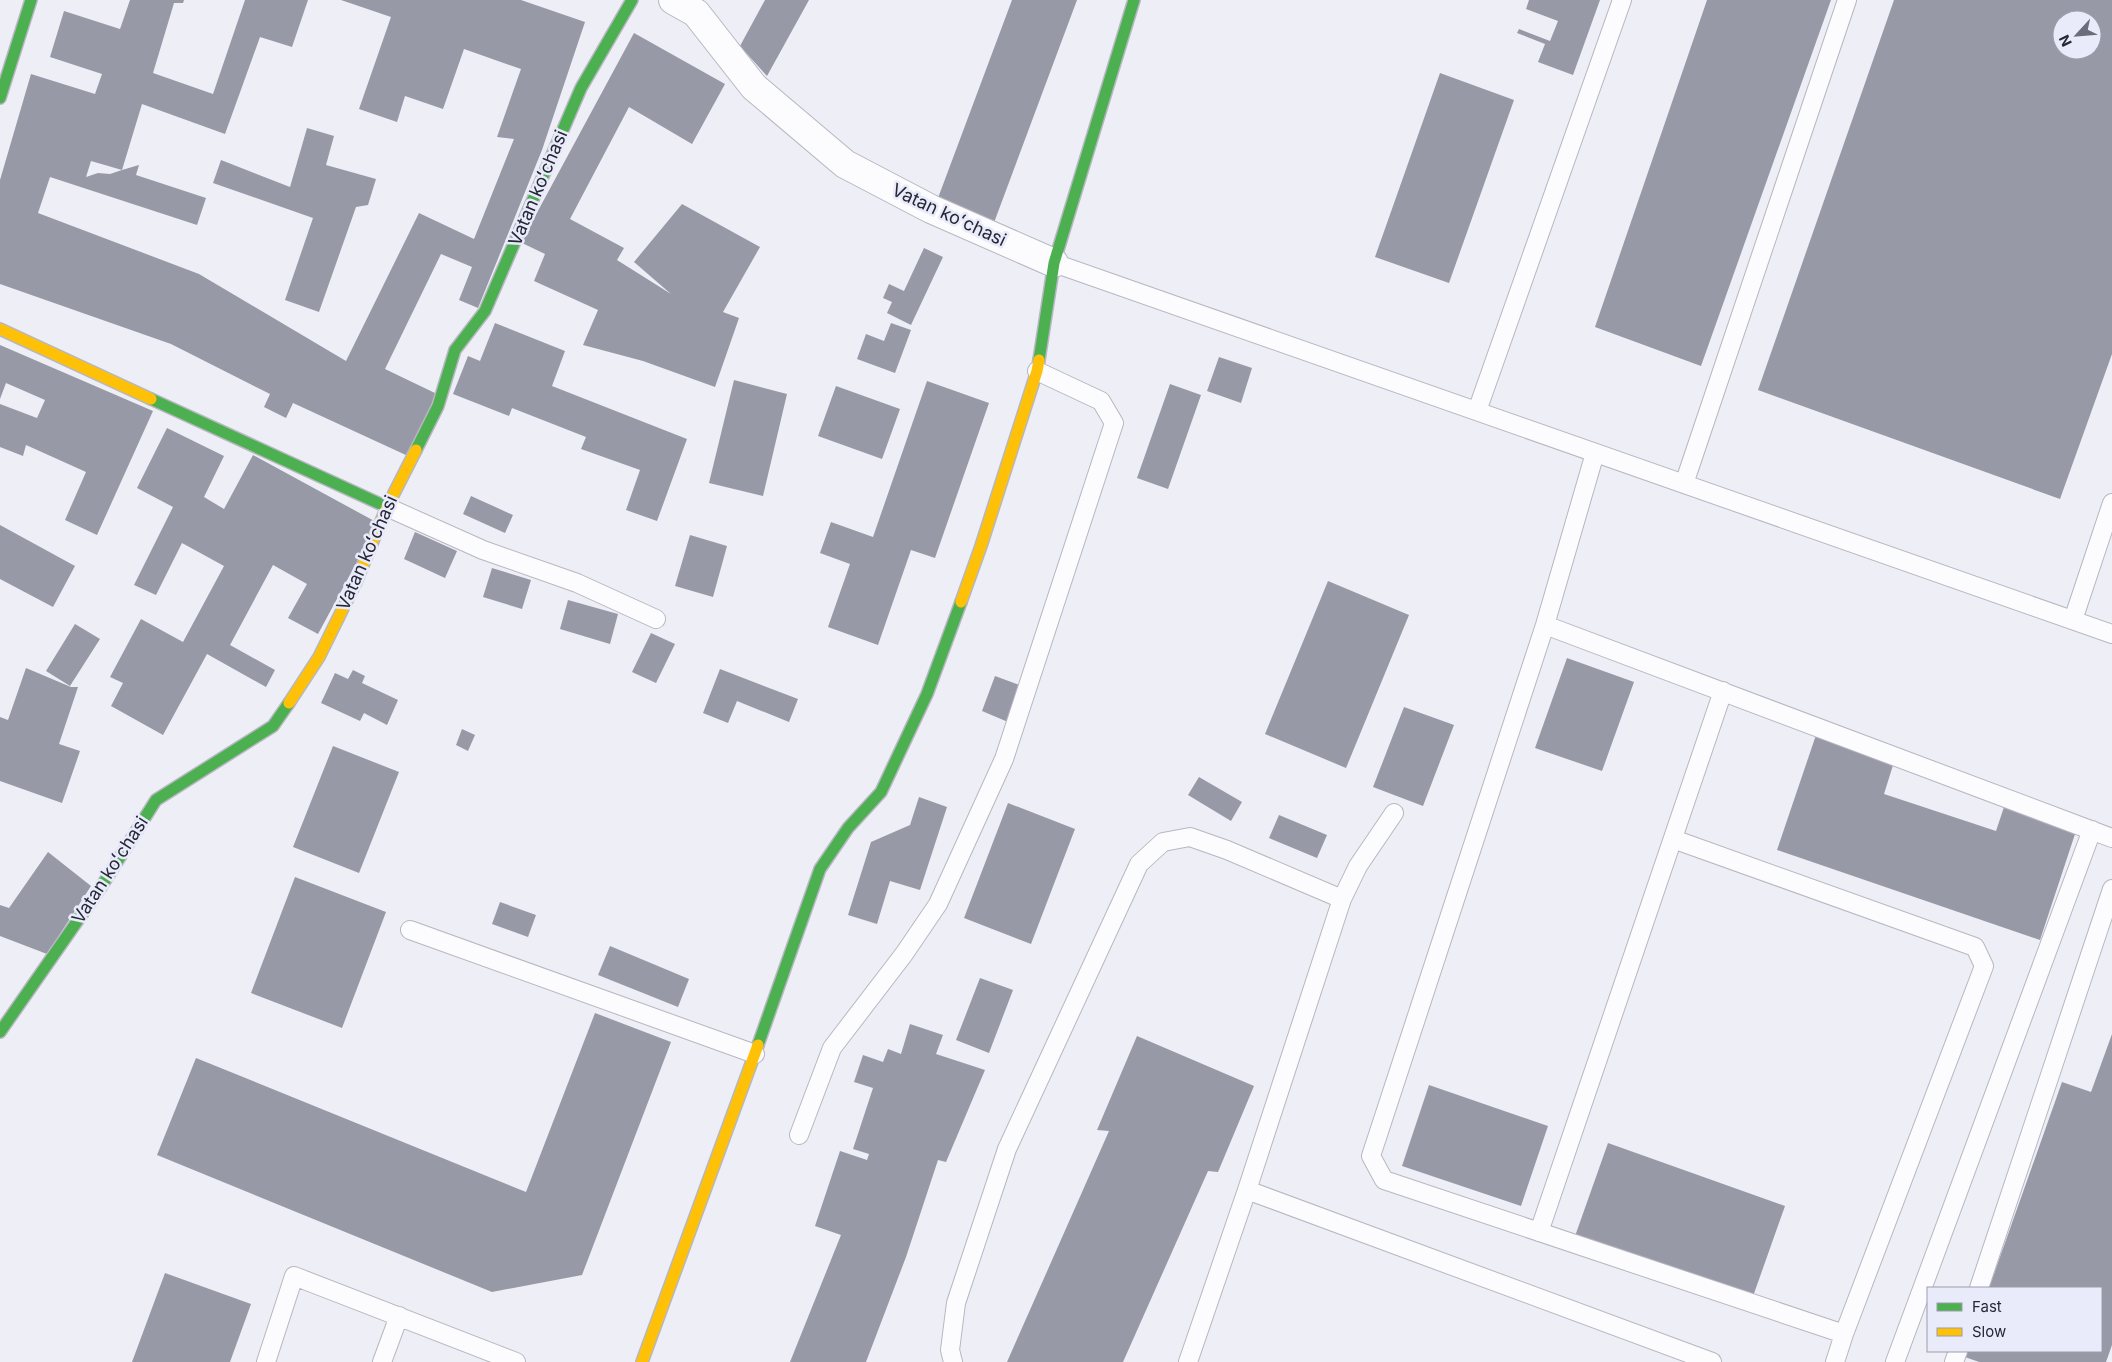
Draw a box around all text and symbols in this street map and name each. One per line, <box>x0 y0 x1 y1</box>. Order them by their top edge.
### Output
north arrow <box>2052 10 2102 60</box>
text: N <box>2055 32 2075 49</box>
street label: Vatan koʻchasi <box>504 127 571 249</box>
street label: Vatan koʻchasi <box>889 179 1010 250</box>
street label: Vatan koʻchasi <box>332 492 401 613</box>
street label: Vatan koʻchasi <box>67 812 152 927</box>
legend <box>1927 1287 2102 1352</box>
text: Fast <box>1972 1297 2002 1316</box>
text: Slow <box>1972 1322 2006 1341</box>

